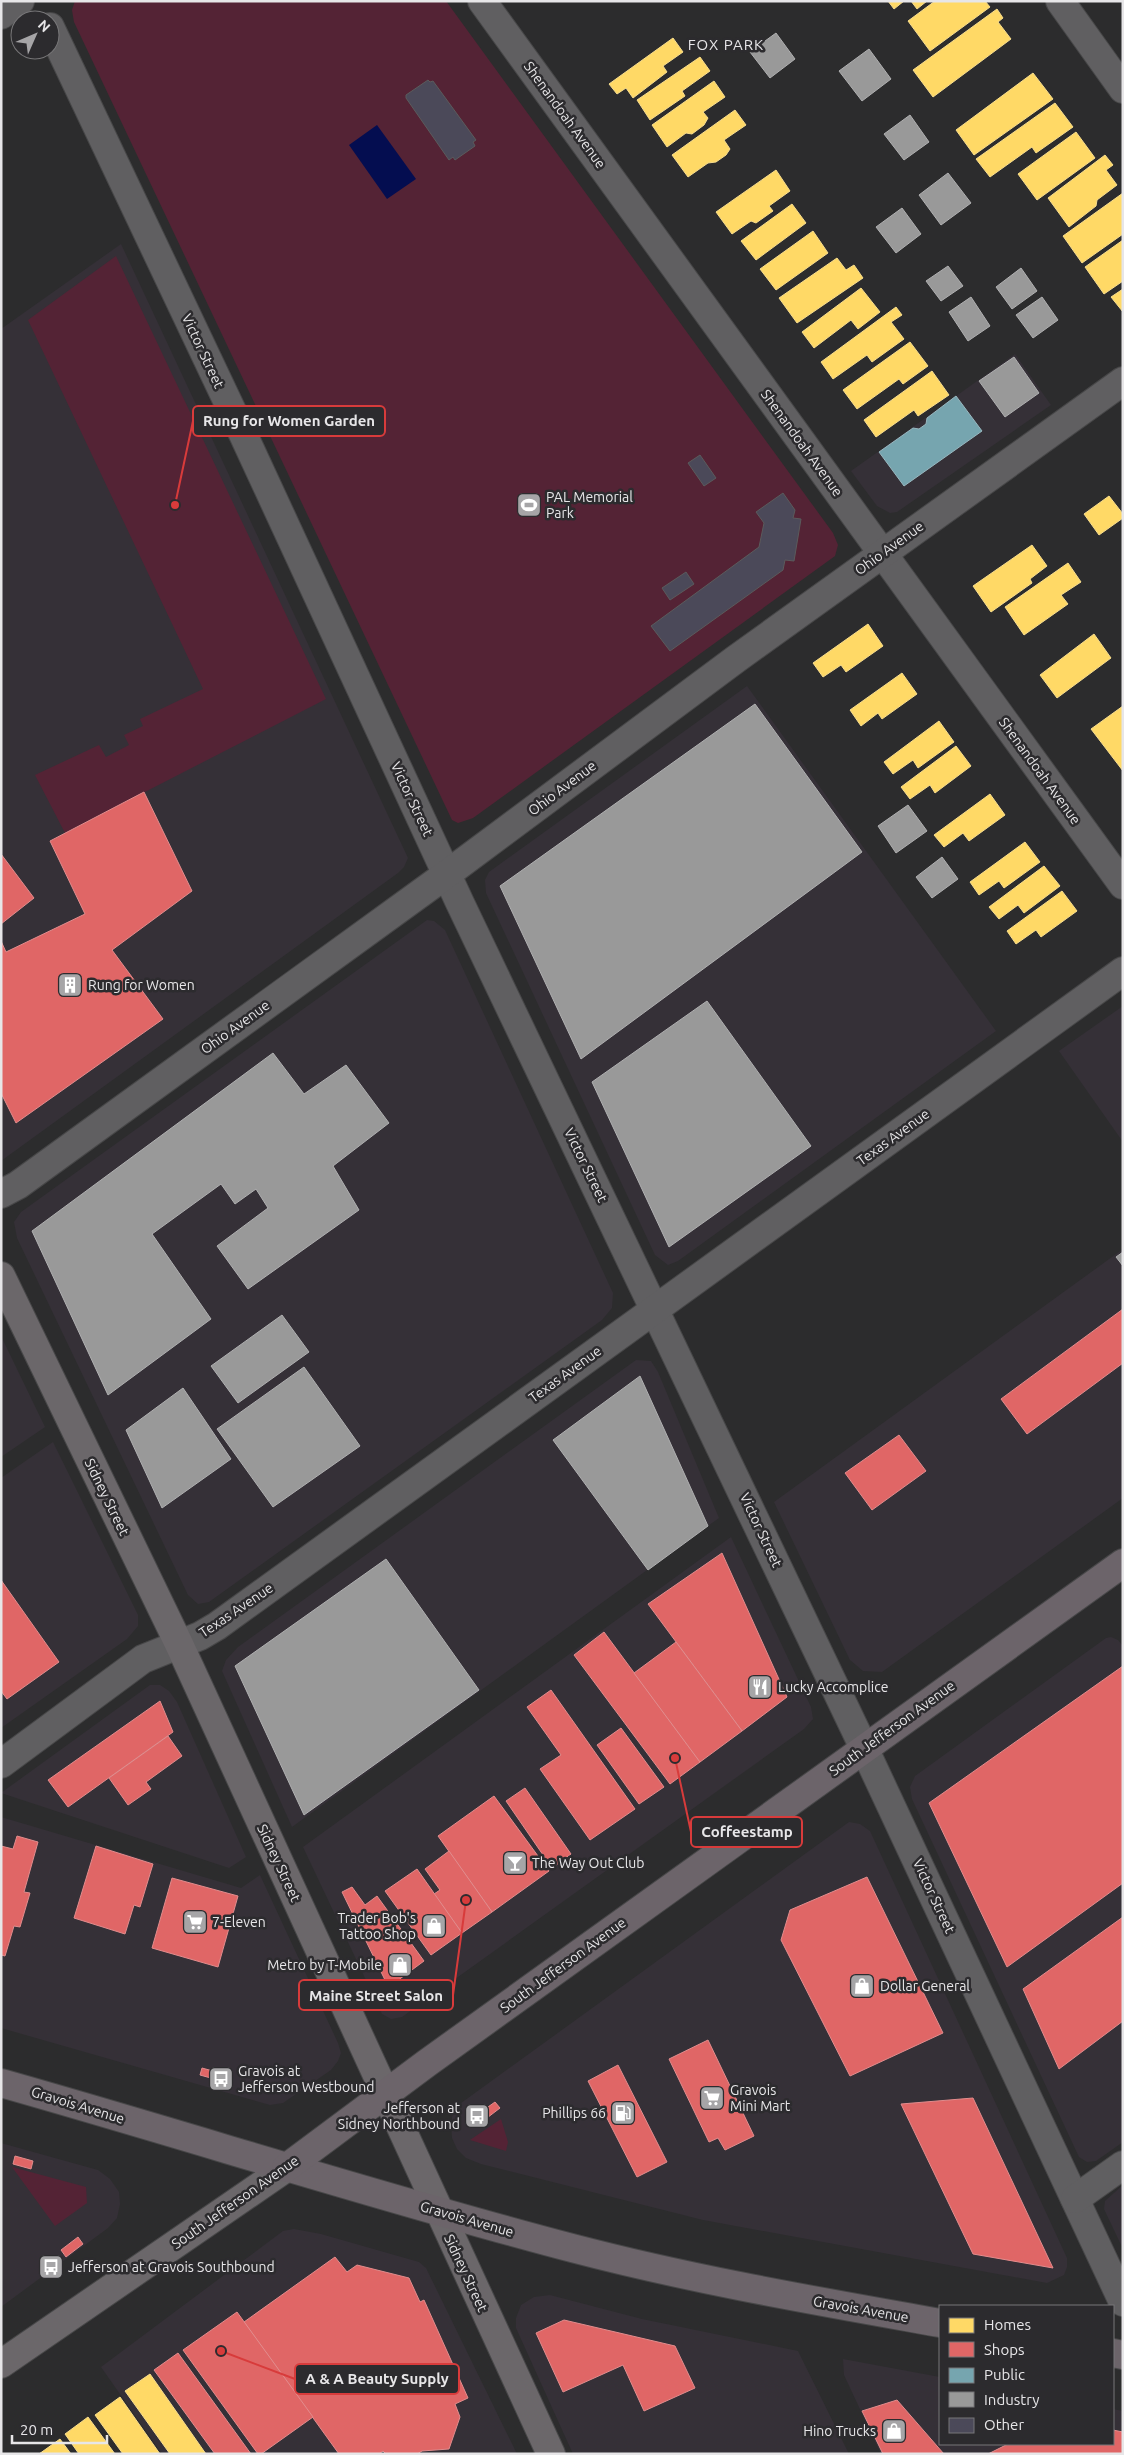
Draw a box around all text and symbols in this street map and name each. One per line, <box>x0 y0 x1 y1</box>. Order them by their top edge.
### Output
north arrow <box>10 10 60 60</box>
text: N <box>35 16 54 35</box>
district label: FOX PARK <box>688 36 764 53</box>
street label: Shenandoah Avenue <box>521 58 609 172</box>
street label: Victor Street <box>179 311 227 391</box>
street label: Shenandoah Avenue <box>758 386 846 500</box>
callout: Rung for Women Garden <box>193 406 385 436</box>
text: Rung for Women Garden <box>203 412 375 429</box>
place label: PAL Memorial Park <box>546 489 633 521</box>
sports icon: PAL Memorial Park <box>516 492 542 518</box>
street label: Ohio Avenue <box>852 518 926 578</box>
street label: Shenandoah Avenue <box>996 714 1084 828</box>
street label: Ohio Avenue <box>525 757 599 819</box>
street label: Victor Street <box>388 759 436 839</box>
building icon: Rung for Women <box>57 972 83 998</box>
place label: Rung for Women <box>88 977 195 993</box>
street label: Ohio Avenue <box>198 997 272 1057</box>
street label: Texas Avenue <box>854 1105 932 1169</box>
street label: Victor Street <box>561 1125 611 1205</box>
street label: Texas Avenue <box>526 1342 604 1406</box>
street label: Sidney Street <box>81 1456 133 1539</box>
street label: Victor Street <box>737 1490 785 1570</box>
street label: Texas Avenue <box>196 1579 276 1641</box>
restaurant icon: Lucky Accomplice <box>747 1674 773 1700</box>
street label: South Jefferson Avenue <box>826 1677 958 1779</box>
place label: Lucky Accomplice <box>778 1679 888 1695</box>
callout: Coffeestamp <box>691 1817 802 1847</box>
street label: Sidney Street <box>254 1822 304 1905</box>
text: Coffeestamp <box>701 1823 793 1840</box>
bar icon: The Way Out Club <box>502 1850 528 1876</box>
place label: The Way Out Club <box>532 1855 645 1871</box>
street label: Victor Street <box>910 1856 958 1936</box>
supermarket icon: 7-Eleven <box>182 1909 208 1935</box>
place label: Trader Bob's Tattoo Shop <box>337 1910 416 1942</box>
shop icon: Trader Bob's Tattoo Shop <box>421 1913 447 1939</box>
place label: 7-Eleven <box>212 1914 266 1930</box>
street label: South Jefferson Avenue <box>497 1914 629 2016</box>
shop icon: Metro by T-Mobile <box>387 1952 413 1978</box>
place label: Metro by T-Mobile <box>267 1957 382 1973</box>
shop icon: Dollar General <box>849 1973 875 1999</box>
place label: Dollar General <box>880 1978 970 1994</box>
callout: Maine Street Salon <box>299 1980 453 2010</box>
text: Maine Street Salon <box>309 1987 443 2004</box>
place label: Gravois at Jefferson Westbound <box>238 2063 374 2095</box>
bus stop icon: Gravois at Jefferson Westbound <box>208 2066 234 2092</box>
place label: Gravois Mini Mart <box>730 2082 791 2114</box>
street label: Gravois Avenue <box>29 2083 127 2127</box>
supermarket icon: Gravois Mini Mart <box>699 2085 725 2111</box>
place label: Jefferson at Sidney Northbound <box>338 2100 460 2132</box>
fuel station icon: Phillips 66 <box>610 2100 636 2126</box>
bus stop icon: Jefferson at Sidney Northbound <box>464 2103 490 2129</box>
place label: Phillips 66 <box>542 2105 606 2121</box>
street label: South Jefferson Avenue <box>168 2152 302 2252</box>
street label: Gravois Avenue <box>418 2198 516 2240</box>
street label: Sidney Street <box>441 2232 491 2315</box>
bus stop icon: Jefferson at Gravois Southbound <box>38 2254 64 2280</box>
place label: Jefferson at Gravois Southbound <box>68 2259 275 2275</box>
street label: Gravois Avenue <box>812 2293 910 2325</box>
legend <box>939 2305 1114 2445</box>
text: Homes <box>984 2316 1031 2333</box>
text: Shops <box>984 2341 1025 2358</box>
callout: A & A Beauty Supply <box>295 2364 459 2394</box>
text: Public <box>984 2366 1025 2383</box>
text: A & A Beauty Supply <box>305 2370 449 2387</box>
text: Industry <box>984 2391 1039 2408</box>
scale bar <box>12 2412 108 2444</box>
text: Other <box>984 2416 1024 2433</box>
shop icon: Hino Trucks <box>881 2418 907 2444</box>
text: 20 m <box>20 2421 53 2438</box>
place label: Hino Trucks <box>803 2423 876 2439</box>

